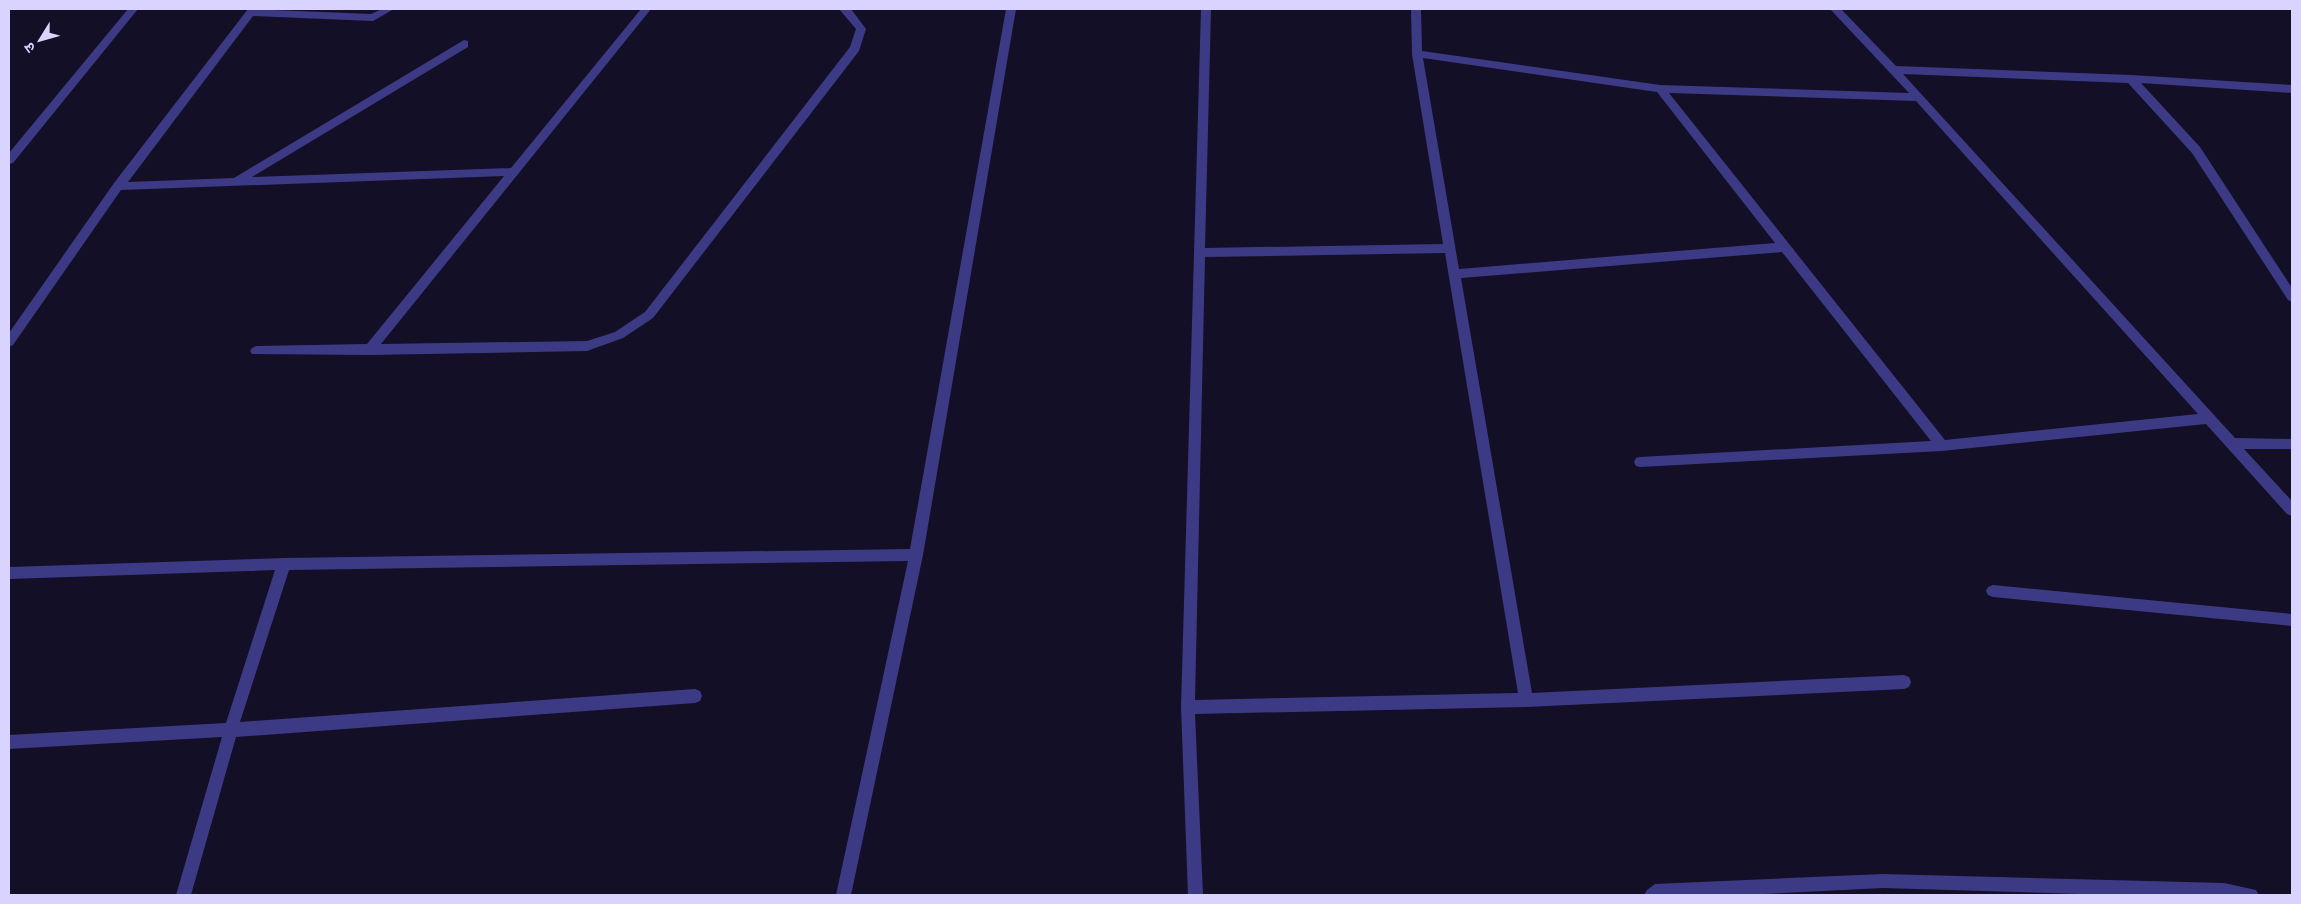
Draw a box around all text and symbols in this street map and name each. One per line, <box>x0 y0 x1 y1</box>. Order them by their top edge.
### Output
north arrow <box>15 15 65 65</box>
text: उ <box>19 38 39 57</box>

